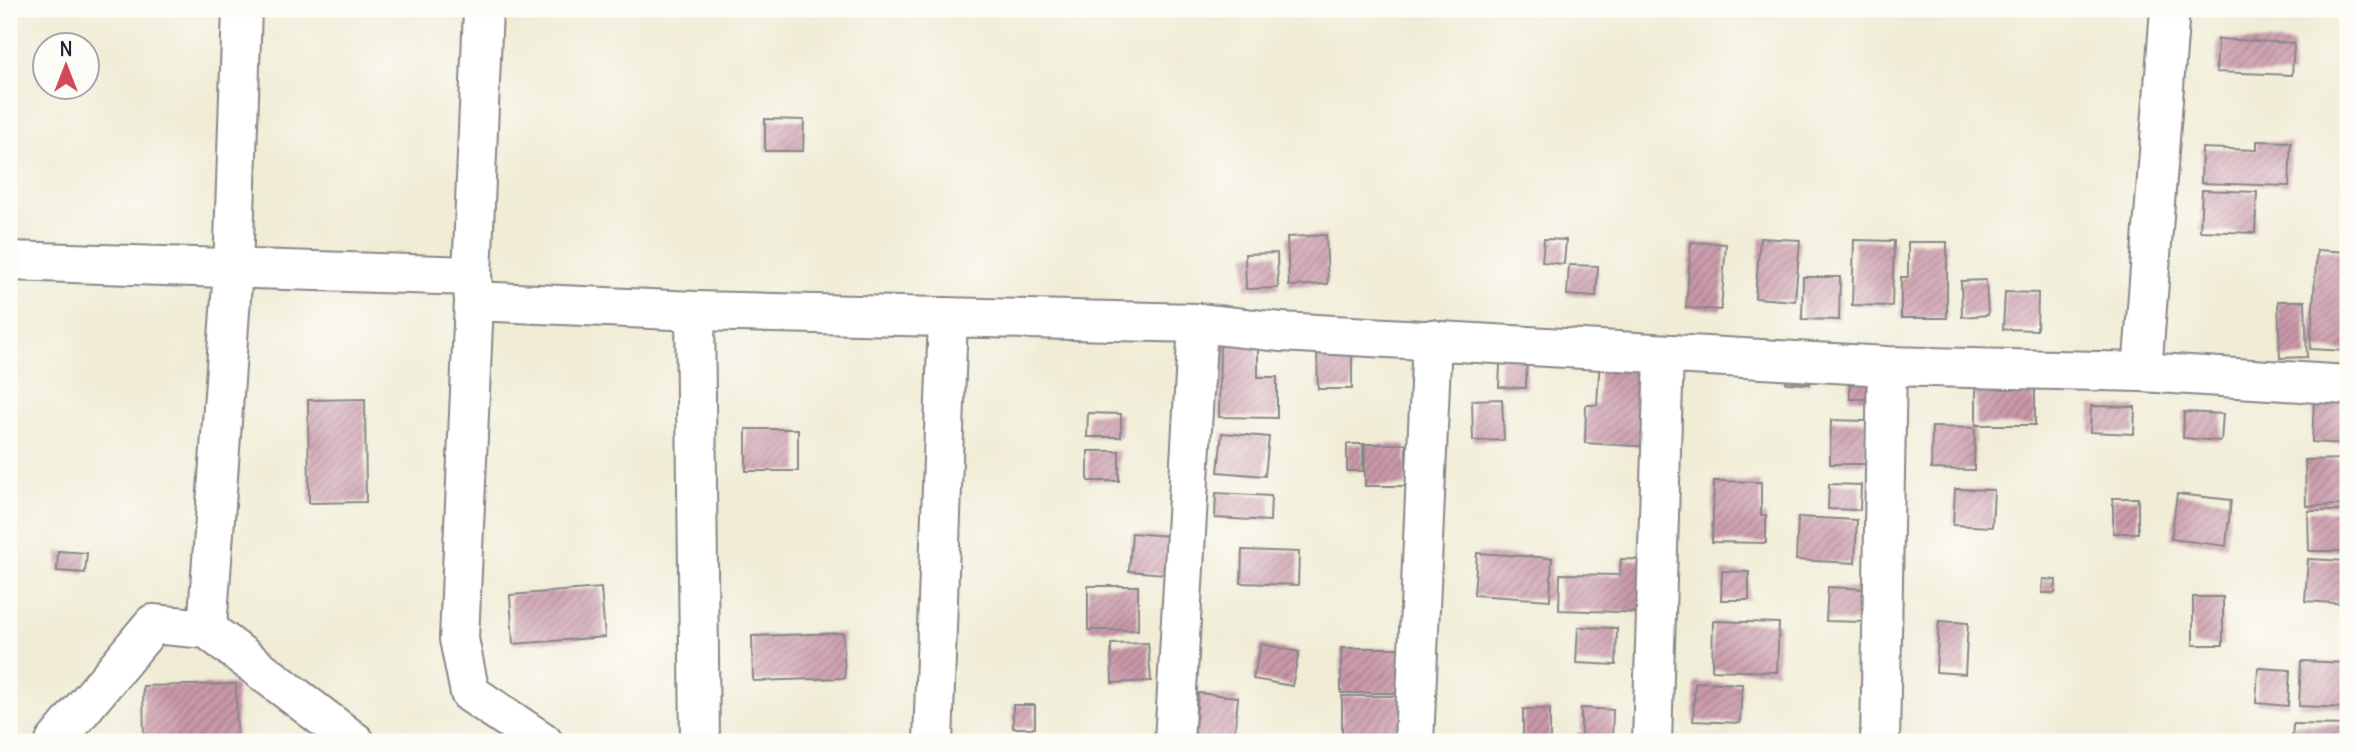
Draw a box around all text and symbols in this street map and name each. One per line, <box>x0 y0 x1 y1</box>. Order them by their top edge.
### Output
north arrow <box>32 32 102 102</box>
text: N <box>59 37 73 61</box>

